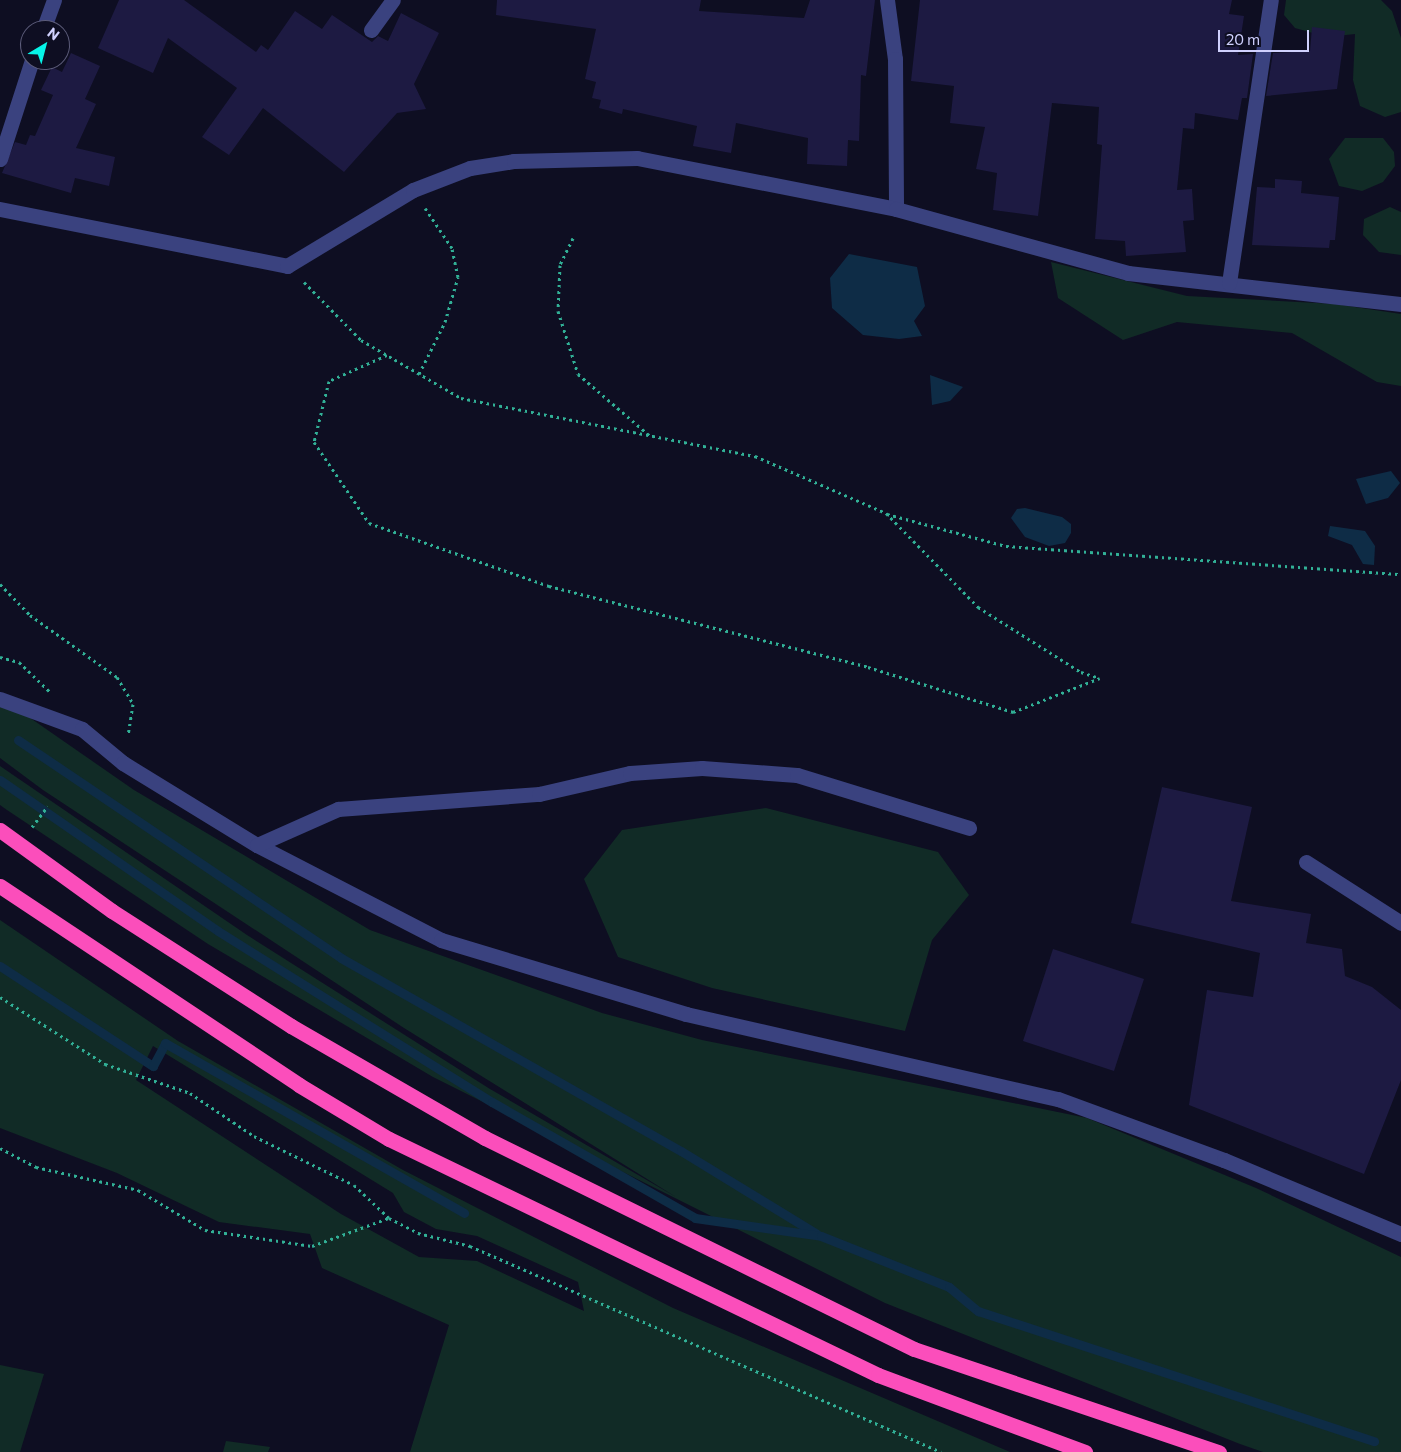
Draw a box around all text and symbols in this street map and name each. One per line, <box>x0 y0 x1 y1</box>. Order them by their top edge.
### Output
north arrow <box>20 20 70 70</box>
scale bar <box>1221 20 1312 52</box>
text: N <box>44 23 63 43</box>
text: 20 m <box>1226 30 1260 48</box>

